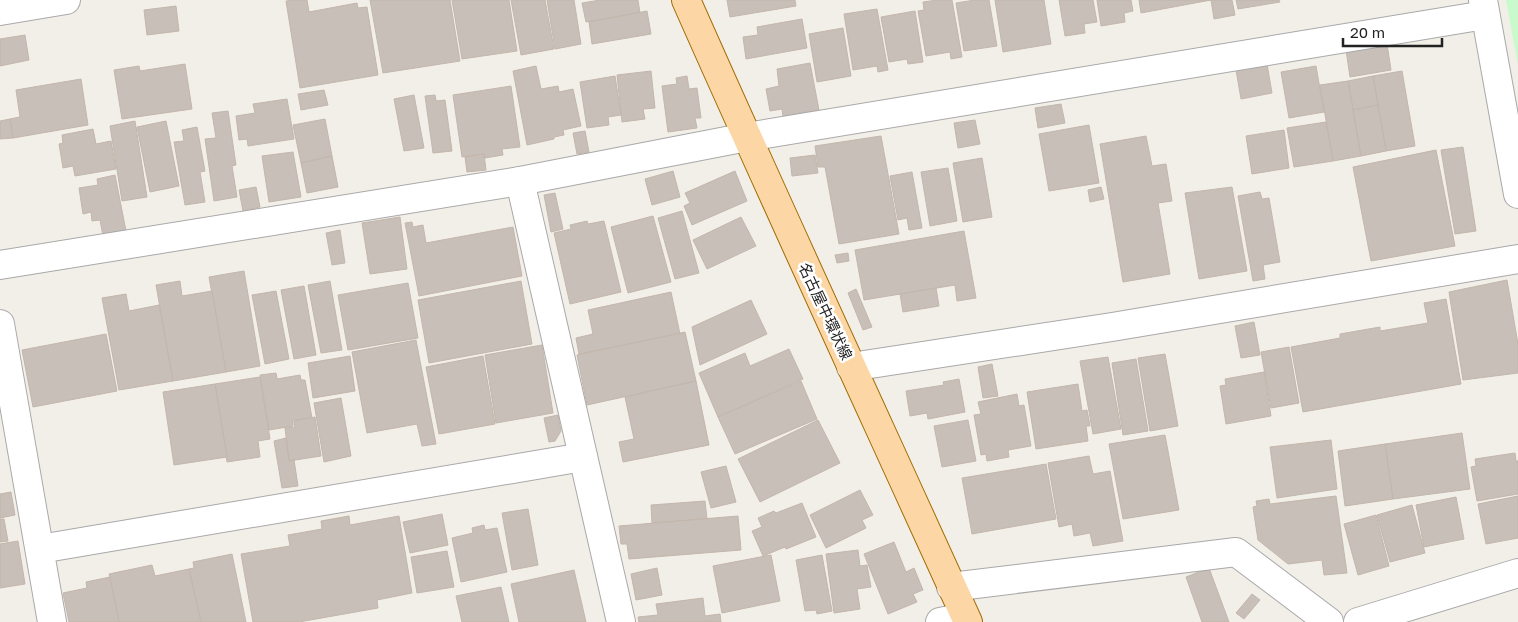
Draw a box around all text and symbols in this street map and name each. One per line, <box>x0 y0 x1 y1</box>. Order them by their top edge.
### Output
scale bar <box>1343 15 1442 47</box>
text: 20 m <box>1350 23 1385 41</box>
street label: 名古屋中環状線 <box>796 260 856 362</box>

